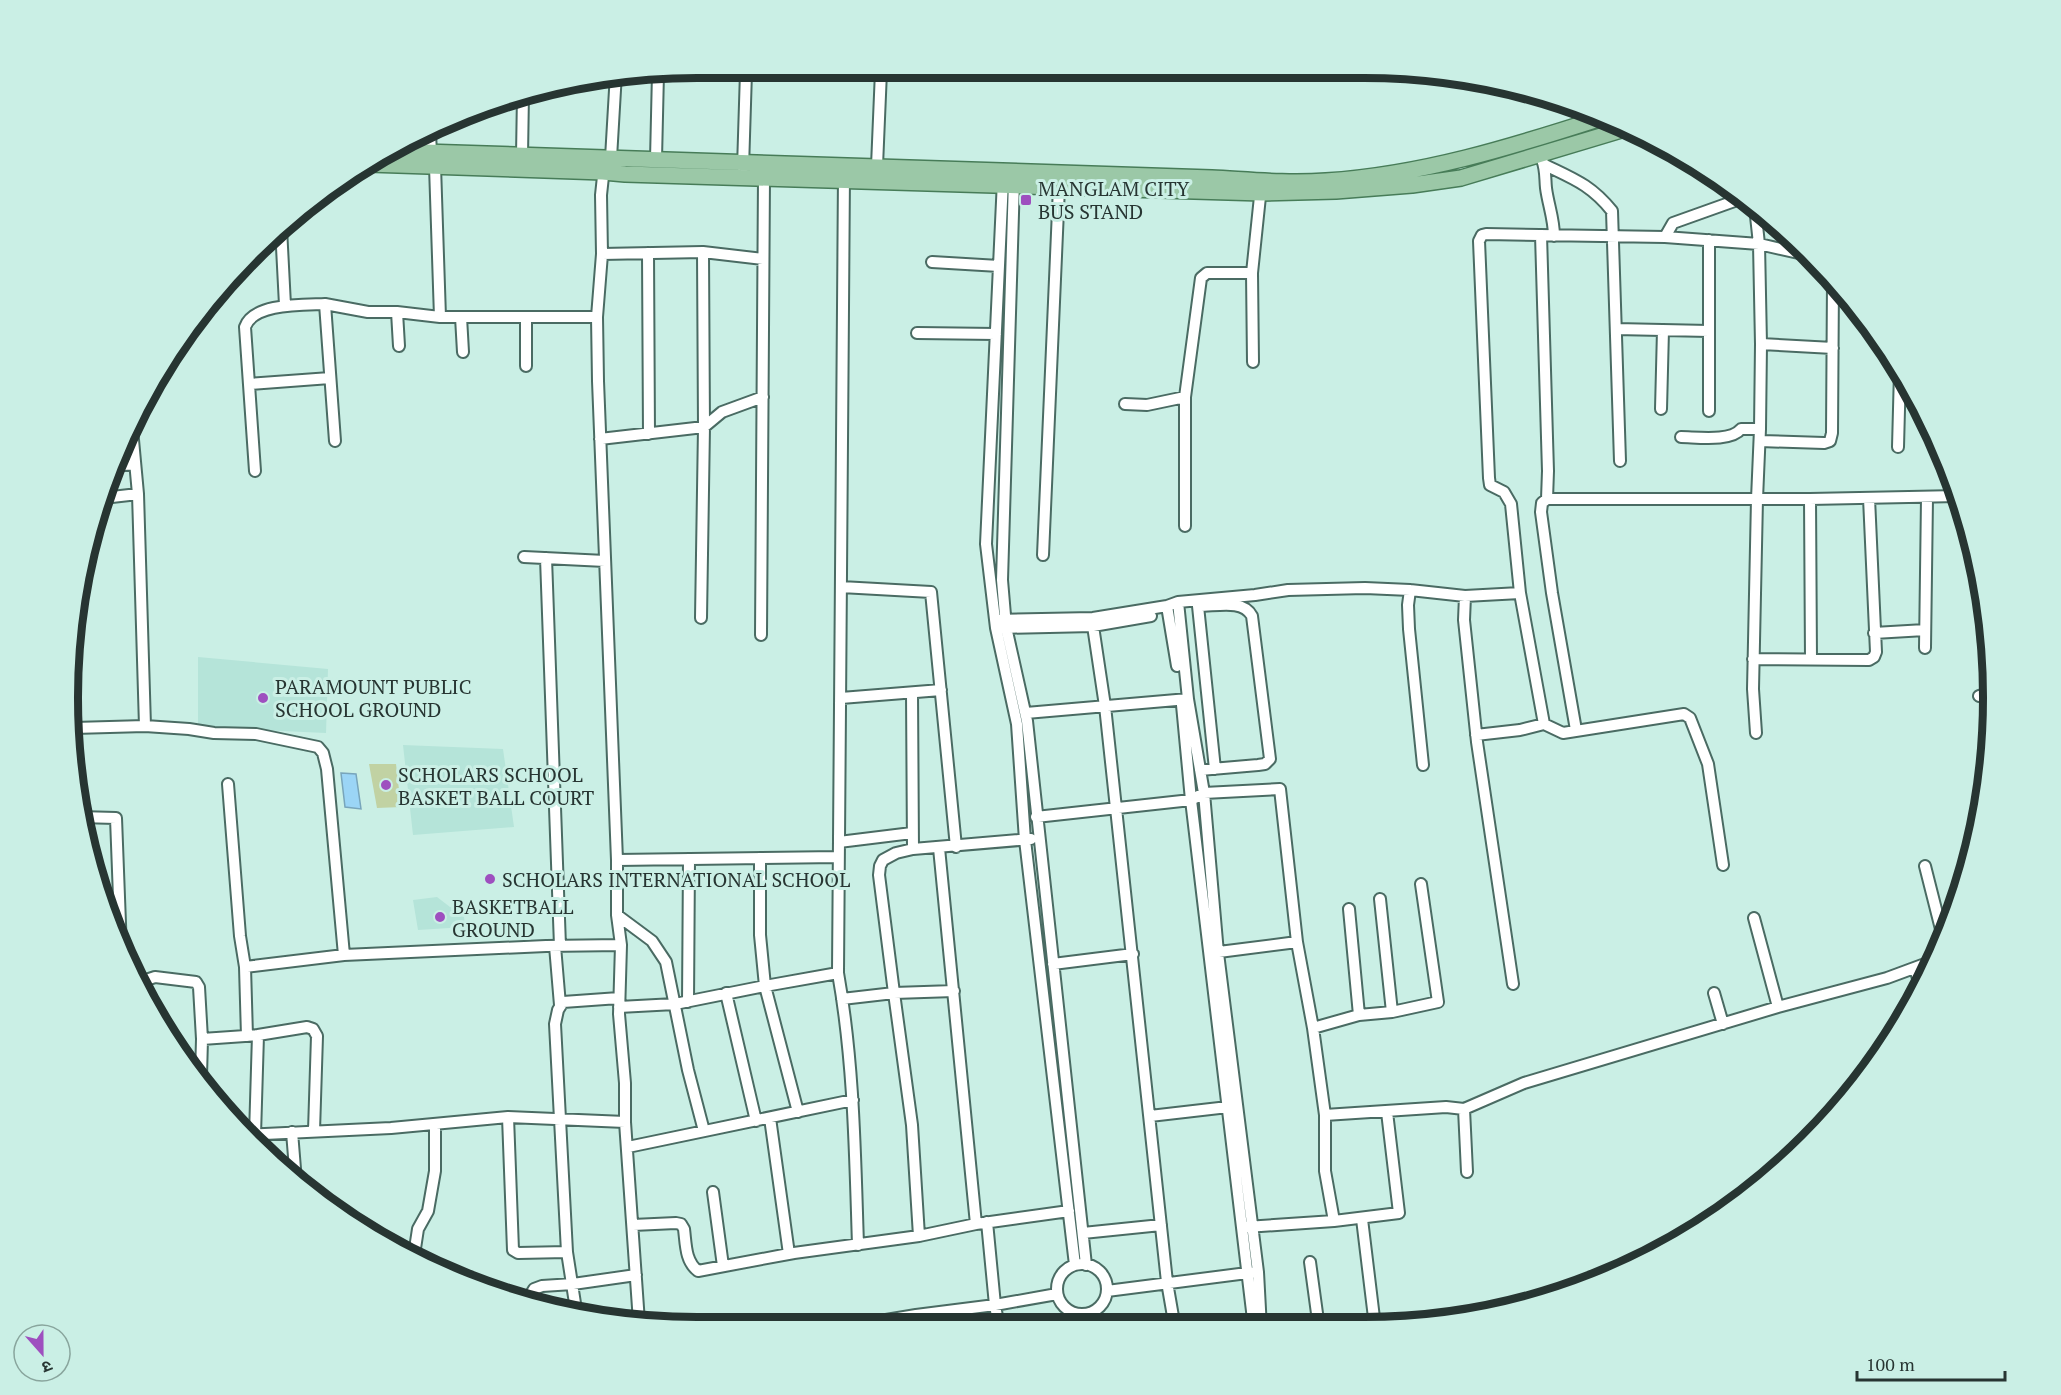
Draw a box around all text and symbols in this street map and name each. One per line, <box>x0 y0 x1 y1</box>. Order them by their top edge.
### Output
place label: MANGLAM CITY BUS STAND <box>1038 175 1190 225</box>
marker: MANGLAM CITY BUS STAND <box>1019 193 1033 207</box>
place label: PARAMOUNT PUBLIC SCHOOL GROUND <box>275 673 472 723</box>
marker: PARAMOUNT PUBLIC SCHOOL GROUND <box>256 691 270 705</box>
place label: SCHOLARS SCHOOL BASKET BALL COURT <box>398 761 594 811</box>
marker: SCHOLARS SCHOOL BASKET BALL COURT <box>379 778 393 792</box>
place label: SCHOLARS INTERNATIONAL SCHOOL <box>502 866 850 893</box>
marker: SCHOLARS INTERNATIONAL SCHOOL <box>483 872 497 886</box>
place label: BASKETBALL GROUND <box>452 893 574 943</box>
marker: BASKETBALL GROUND <box>433 910 447 924</box>
north arrow <box>12 1323 72 1383</box>
scale bar <box>1857 1344 2006 1382</box>
text: 100 m <box>1866 1352 1915 1376</box>
text: उ <box>38 1355 56 1379</box>

